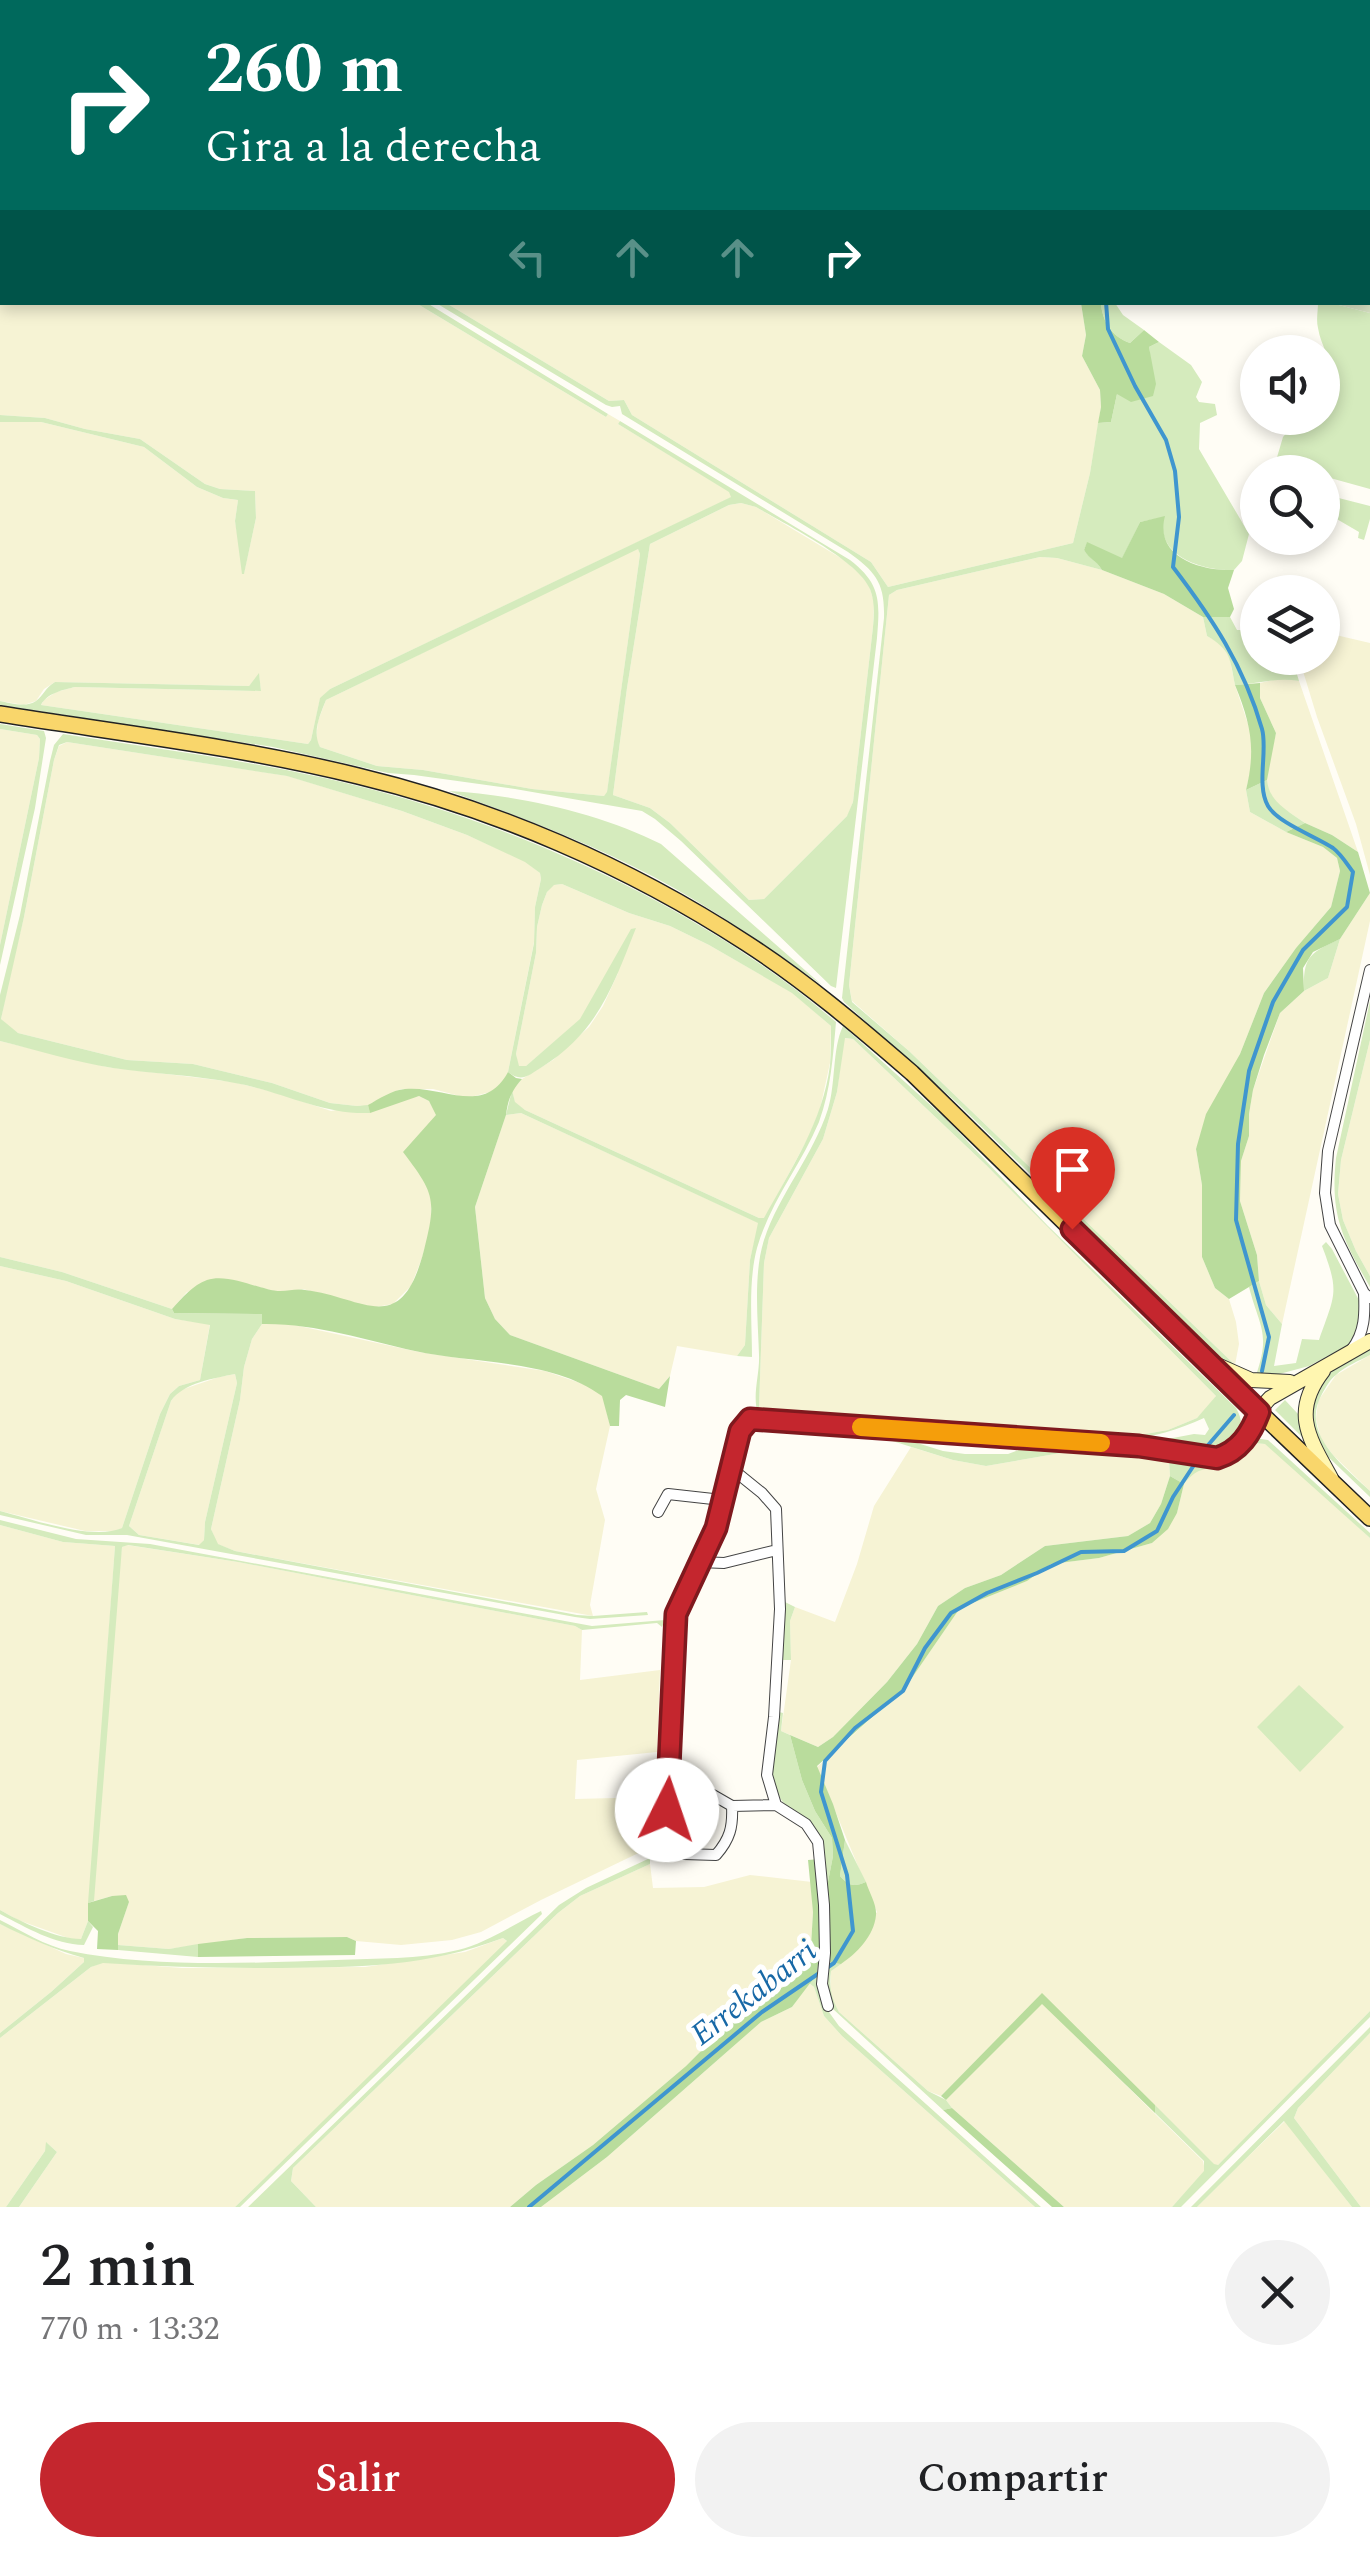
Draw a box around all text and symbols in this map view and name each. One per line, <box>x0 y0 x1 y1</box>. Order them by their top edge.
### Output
text: 260 m <box>205 17 403 123</box>
icon: right <box>40 40 170 170</box>
text: Gira a la derecha <box>205 113 541 182</box>
icon: left <box>500 230 555 285</box>
icon: ahead <box>605 230 660 285</box>
icon: ahead <box>710 230 765 285</box>
icon: right <box>815 230 870 285</box>
map controls <box>1240 335 1340 675</box>
button: sound <box>1240 335 1340 435</box>
button: search <box>1240 455 1340 555</box>
button: layers <box>1240 575 1340 675</box>
pin <box>1030 1127 1115 1230</box>
icon: arrive <box>1045 1142 1100 1197</box>
position arrow <box>615 1758 719 1862</box>
water label: Errekabarri <box>680 1928 828 2058</box>
text: 2 min <box>40 2221 196 2313</box>
button: close <box>1225 2240 1330 2345</box>
text: 770 m · 13:32 <box>40 2305 220 2354</box>
button: Salir <box>40 2422 675 2537</box>
button: Compartir <box>695 2422 1330 2537</box>

